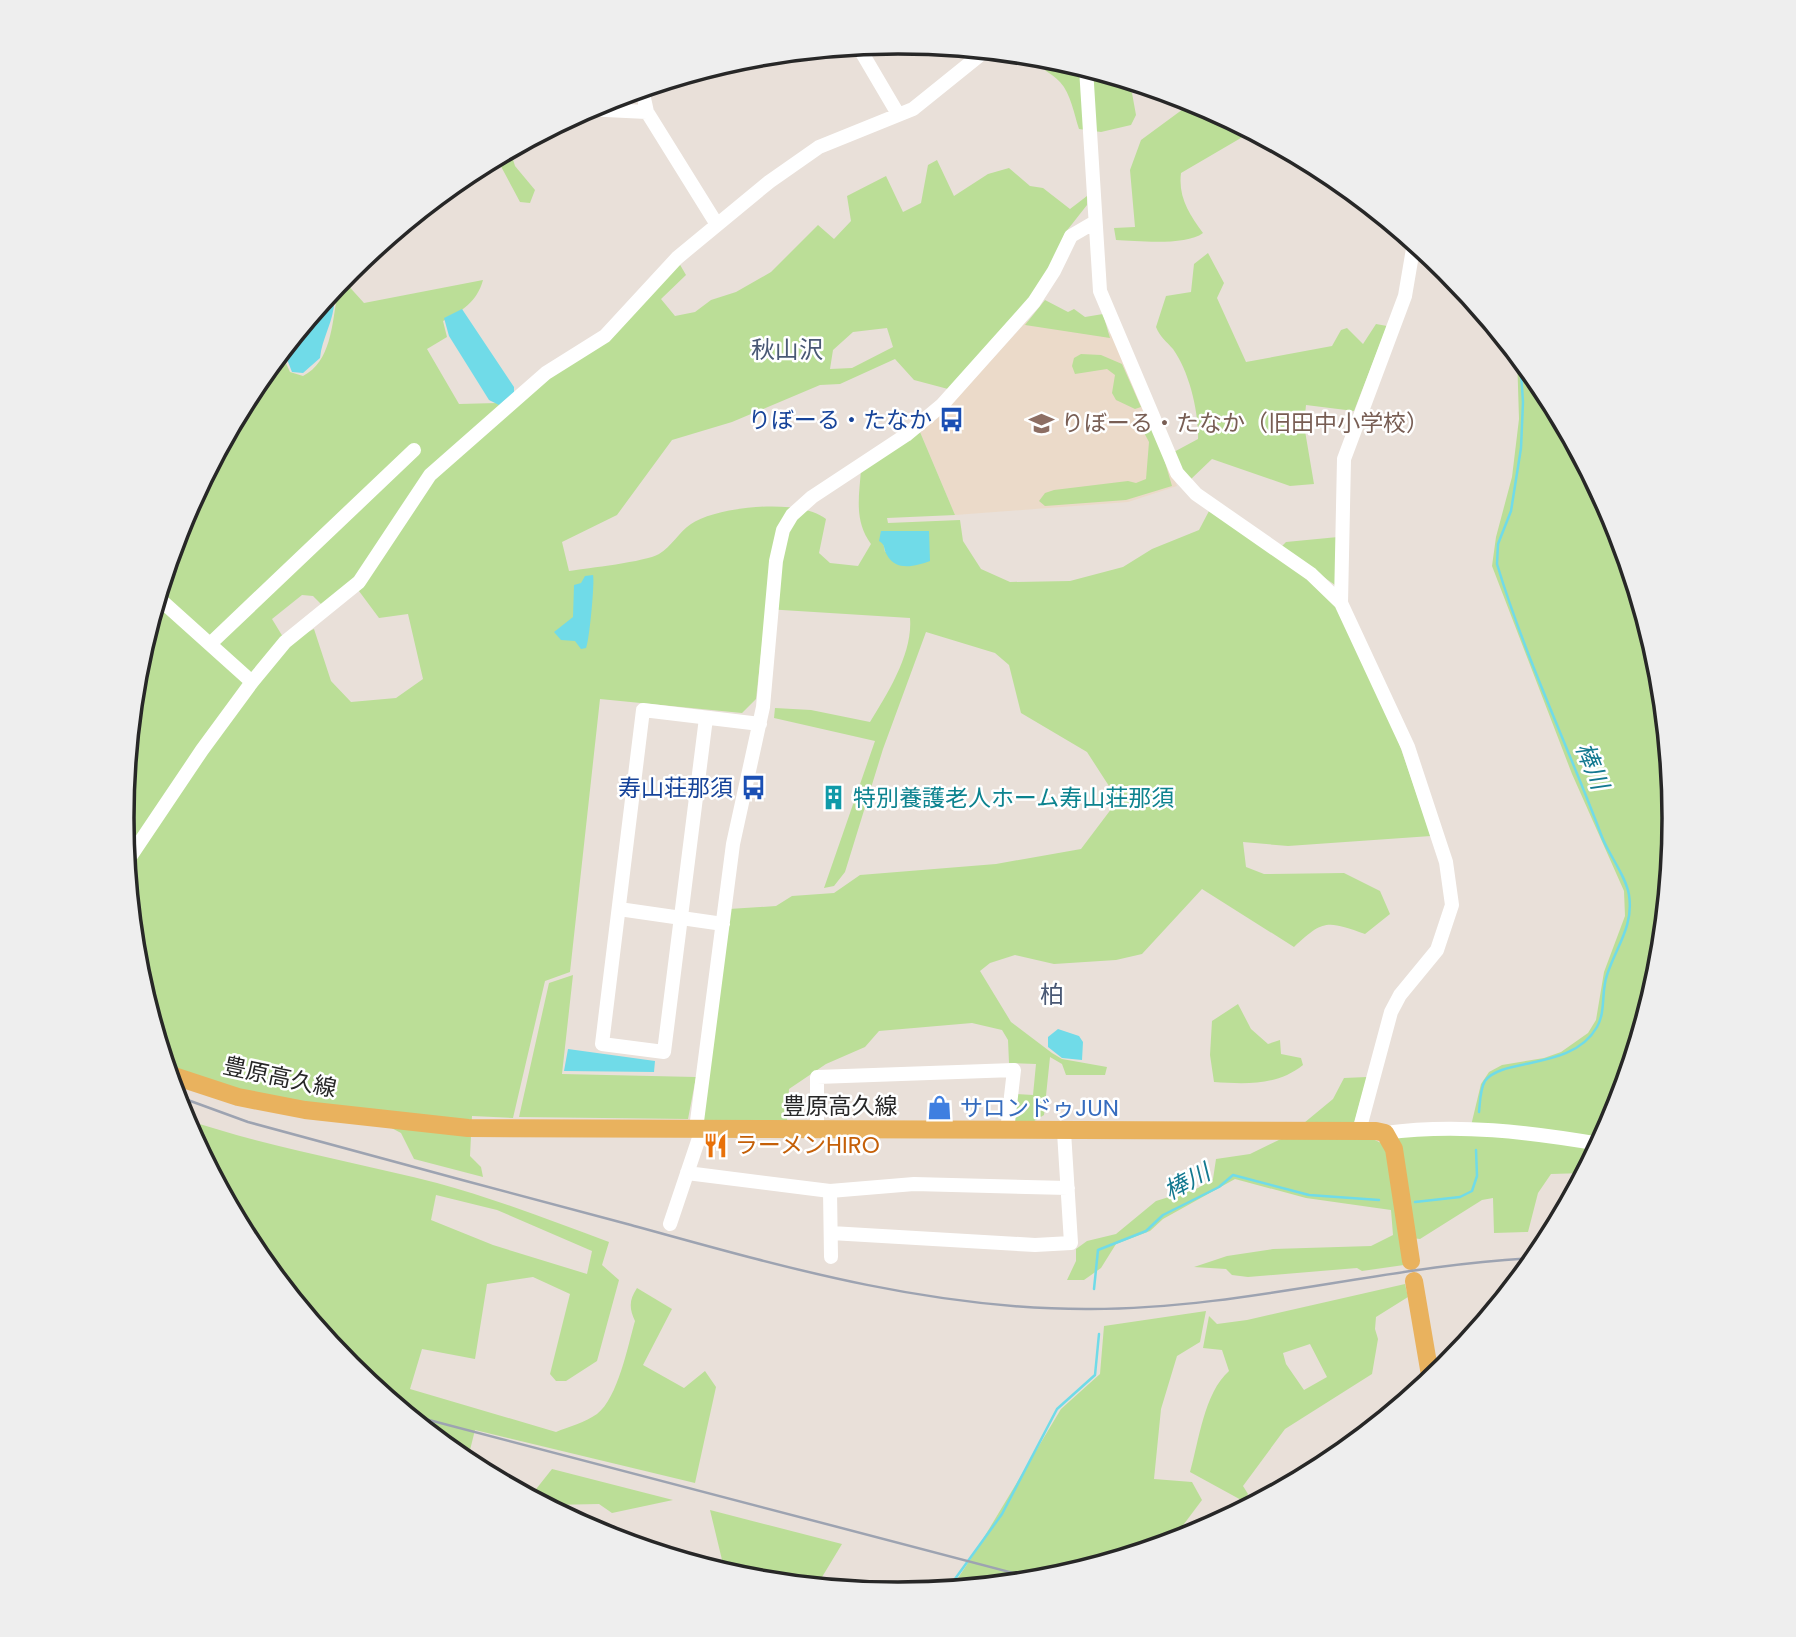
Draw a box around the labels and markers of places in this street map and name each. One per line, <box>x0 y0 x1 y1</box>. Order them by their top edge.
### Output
place label: りぼーる・たなか <box>748 404 932 436</box>
bus stop icon: りぼーる・たなか <box>938 406 966 434</box>
place label: りぼーる・たなか（旧田中小学校） <box>1061 407 1429 439</box>
school or university icon: りぼーる・たなか（旧田中小学校） <box>1027 409 1055 437</box>
place label: 寿山荘那須 <box>618 772 733 804</box>
bus stop icon: 寿山荘那須 <box>739 774 767 802</box>
place label: 特別養護老人ホーム寿山荘那須 <box>853 782 1174 814</box>
building icon: 特別養護老人ホーム寿山荘那須 <box>819 784 847 812</box>
place label: サロンドゥJUN <box>960 1092 1119 1124</box>
shop icon: サロンドゥJUN <box>926 1094 954 1122</box>
place label: ラーメンHIRO <box>735 1129 880 1161</box>
restaurant icon: ラーメンHIRO <box>701 1131 729 1159</box>

